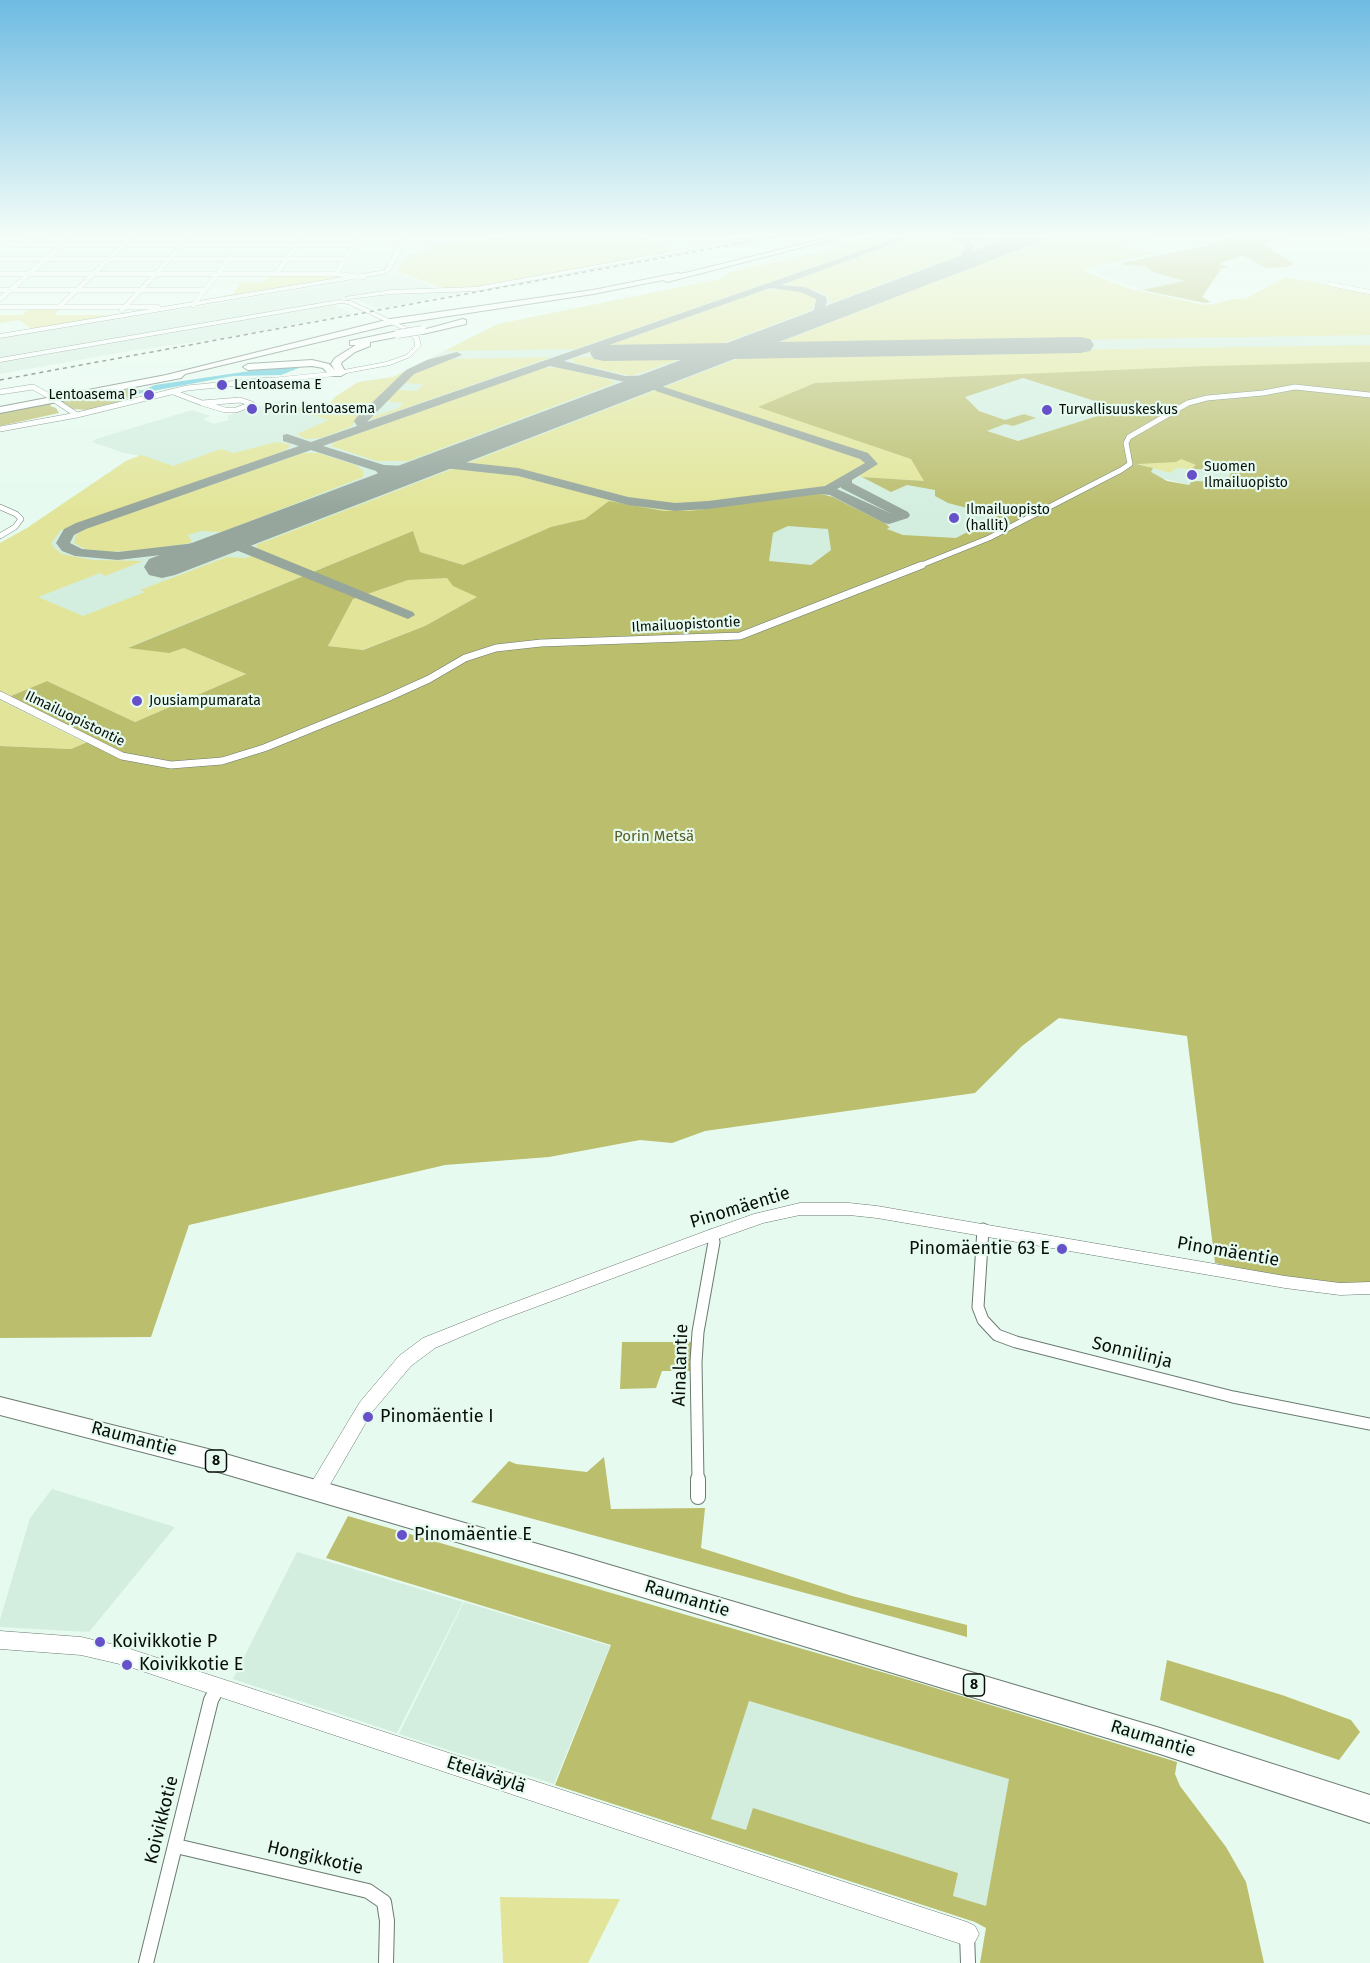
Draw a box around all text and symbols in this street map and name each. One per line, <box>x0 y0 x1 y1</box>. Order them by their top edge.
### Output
place label: Lentoasema E <box>234 377 322 393</box>
marker: Lentoasema E <box>215 378 229 392</box>
place label: Lentoasema P <box>49 387 137 403</box>
marker: Lentoasema P <box>142 388 156 402</box>
place label: Porin lentoasema <box>264 401 375 417</box>
marker: Porin lentoasema <box>245 402 259 416</box>
place label: Turvallisuuskeskus <box>1059 402 1178 418</box>
marker: Turvallisuuskeskus <box>1040 403 1054 417</box>
place label: Suomen Ilmailuopisto <box>1204 459 1288 491</box>
marker: Suomen Ilmailuopisto <box>1185 468 1199 482</box>
place label: Ilmailuopisto (hallit) <box>966 502 1050 534</box>
marker: Ilmailuopisto (hallit) <box>947 511 961 525</box>
street label: Ilmailuopistontie <box>631 614 741 636</box>
street label: Ilmailuopistontie <box>22 688 128 750</box>
place label: Jousiampumarata <box>149 693 261 709</box>
marker: Jousiampumarata <box>130 694 144 708</box>
park label: Porin Metsä <box>614 828 694 846</box>
street label: Pinomäentie <box>687 1183 793 1233</box>
street label: Pinomäentie <box>1175 1232 1281 1272</box>
place label: Pinomäentie 63 E <box>909 1238 1050 1260</box>
marker: Pinomäentie 63 E <box>1055 1242 1069 1256</box>
street label: Ainalantie <box>669 1323 693 1407</box>
street label: Sonnilinja <box>1089 1333 1175 1373</box>
place label: Pinomäentie I <box>380 1406 494 1428</box>
marker: Pinomäentie I <box>361 1410 375 1424</box>
street label: Raumantie <box>89 1417 179 1461</box>
road number: 8 <box>206 1450 226 1472</box>
place label: Pinomäentie E <box>414 1524 532 1546</box>
marker: Pinomäentie E <box>395 1528 409 1542</box>
street label: Raumantie <box>642 1576 732 1622</box>
place label: Koivikkotie P <box>112 1631 217 1653</box>
marker: Koivikkotie P <box>93 1635 107 1649</box>
place label: Koivikkotie E <box>139 1654 243 1676</box>
marker: Koivikkotie E <box>120 1658 134 1672</box>
road number: 8 <box>964 1674 984 1696</box>
street label: Raumantie <box>1108 1716 1198 1762</box>
street label: Eteläväylä <box>444 1752 528 1798</box>
street label: Koivikkotie <box>141 1774 183 1866</box>
street label: Hongikkotie <box>265 1836 365 1880</box>

